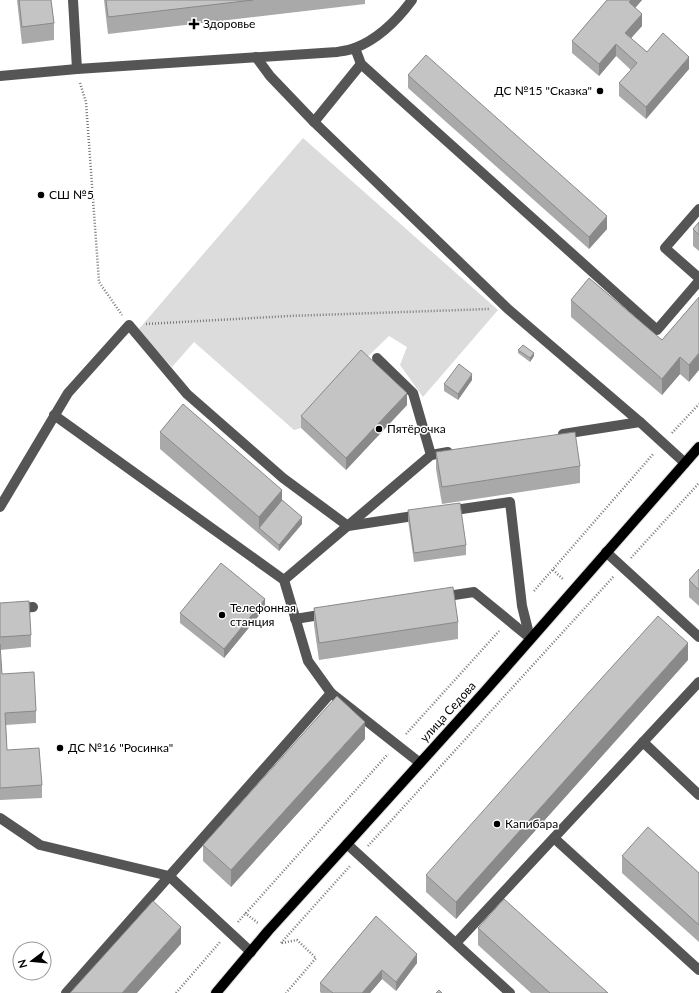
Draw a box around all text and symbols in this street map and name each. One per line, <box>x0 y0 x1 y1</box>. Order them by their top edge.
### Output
place label: Здоровье <box>203 16 255 31</box>
marker: Здоровье <box>188 18 200 30</box>
place label: ДС №15 "Сказка" <box>494 83 592 98</box>
marker: ДС №15 "Сказка" <box>595 86 605 96</box>
place label: СШ №5 <box>49 187 94 202</box>
marker: СШ №5 <box>36 190 46 200</box>
place label: Пятёрочка <box>387 421 446 436</box>
marker: Пятёрочка <box>374 424 384 434</box>
place label: Телефонная станция <box>230 600 296 629</box>
marker: Телефонная станция <box>217 610 227 620</box>
street label: улица Седова <box>417 678 479 745</box>
place label: ДС №16 "Росинка" <box>68 740 173 755</box>
marker: ДС №16 "Росинка" <box>55 743 65 753</box>
place label: Капибара <box>505 816 558 831</box>
marker: Капибара <box>492 819 502 829</box>
north arrow <box>12 941 52 981</box>
text: N <box>14 958 29 970</box>

